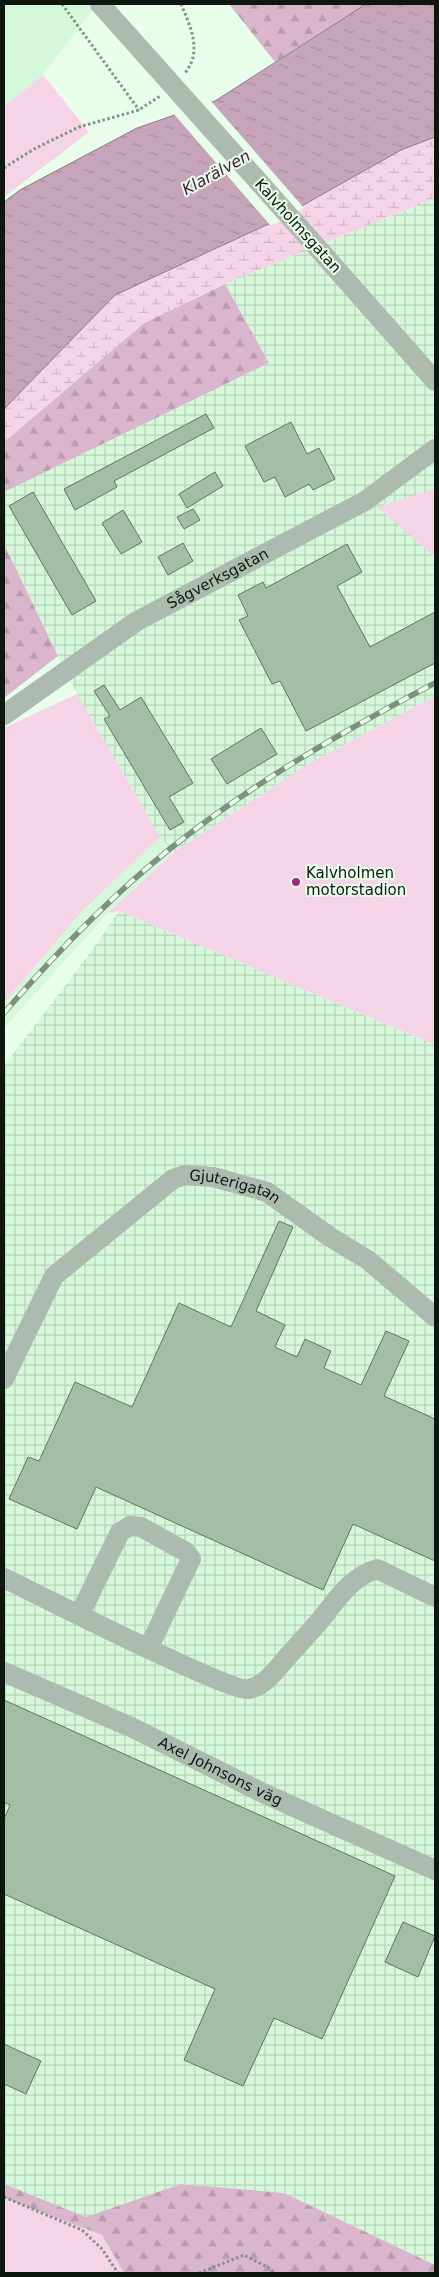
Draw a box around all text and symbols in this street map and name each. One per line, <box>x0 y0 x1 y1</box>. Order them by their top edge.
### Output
water label: Klarälven <box>179 146 254 199</box>
street label: Kalvholmsgatan <box>251 175 345 277</box>
street label: Sågverksgatan <box>164 544 272 613</box>
place label: Kalvholmen motorstadion <box>306 864 406 899</box>
marker: Kalvholmen motorstadion <box>290 876 302 888</box>
street label: Gjuterigatan <box>189 1166 284 1208</box>
street label: Axel Johnsons väg <box>155 1733 285 1809</box>

